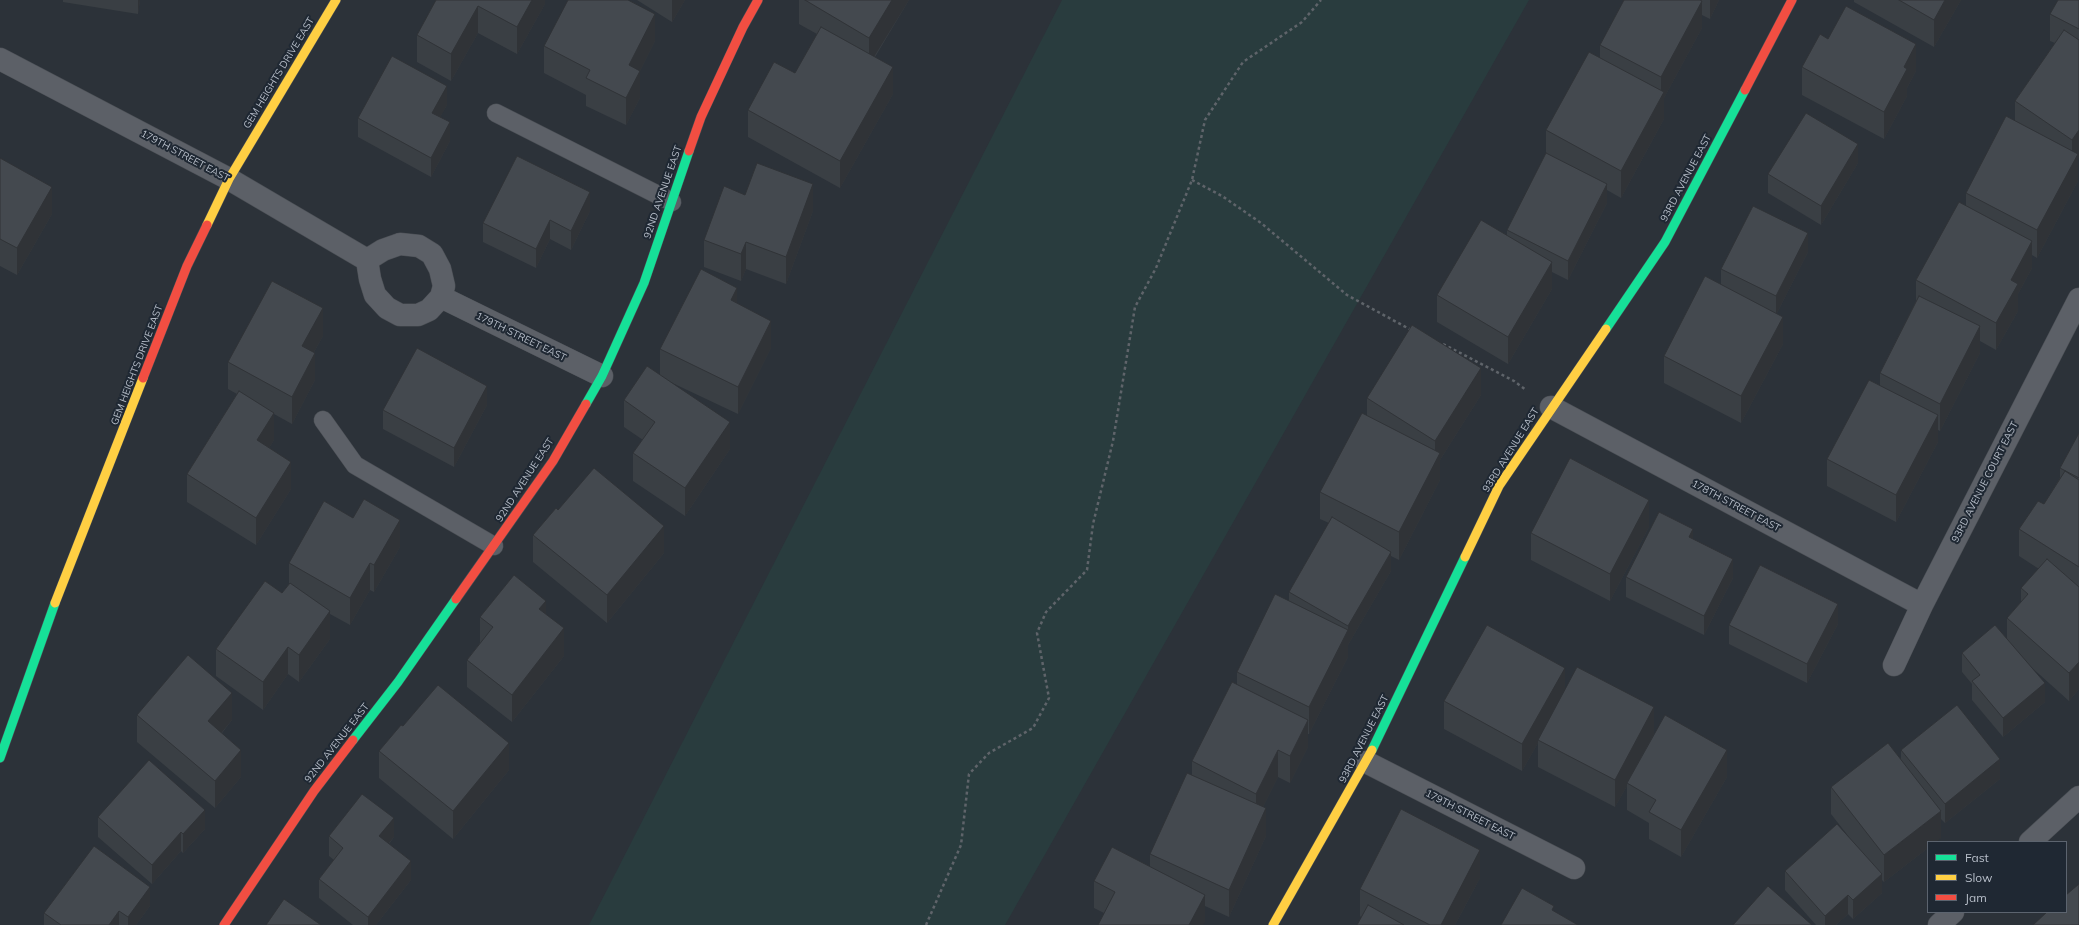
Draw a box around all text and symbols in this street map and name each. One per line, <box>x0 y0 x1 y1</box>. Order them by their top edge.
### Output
street label: GEM HEIGHTS DRIVE EAST <box>241 15 317 131</box>
street label: 179TH STREET EAST <box>139 128 231 184</box>
street label: 93RD AVENUE EAST <box>1658 132 1714 224</box>
street label: 92ND AVENUE EAST <box>641 144 685 240</box>
street label: GEM HEIGHTS DRIVE EAST <box>109 303 165 427</box>
street label: 179TH STREET EAST <box>474 310 568 364</box>
street label: 93RD AVENUE EAST <box>1480 406 1542 494</box>
street label: 93RD AVENUE COURT EAST <box>1949 420 2021 544</box>
street label: 92ND AVENUE EAST <box>493 436 557 524</box>
street label: 178TH STREET EAST <box>1690 478 1782 534</box>
street label: 93RD AVENUE EAST <box>1337 693 1391 785</box>
street label: 92ND AVENUE EAST <box>302 701 372 785</box>
street label: 179TH STREET EAST <box>1423 787 1517 843</box>
legend <box>1927 841 2067 913</box>
text: Fast <box>1965 850 1989 865</box>
text: Slow <box>1965 870 1993 885</box>
text: Jam <box>1965 890 1987 905</box>

